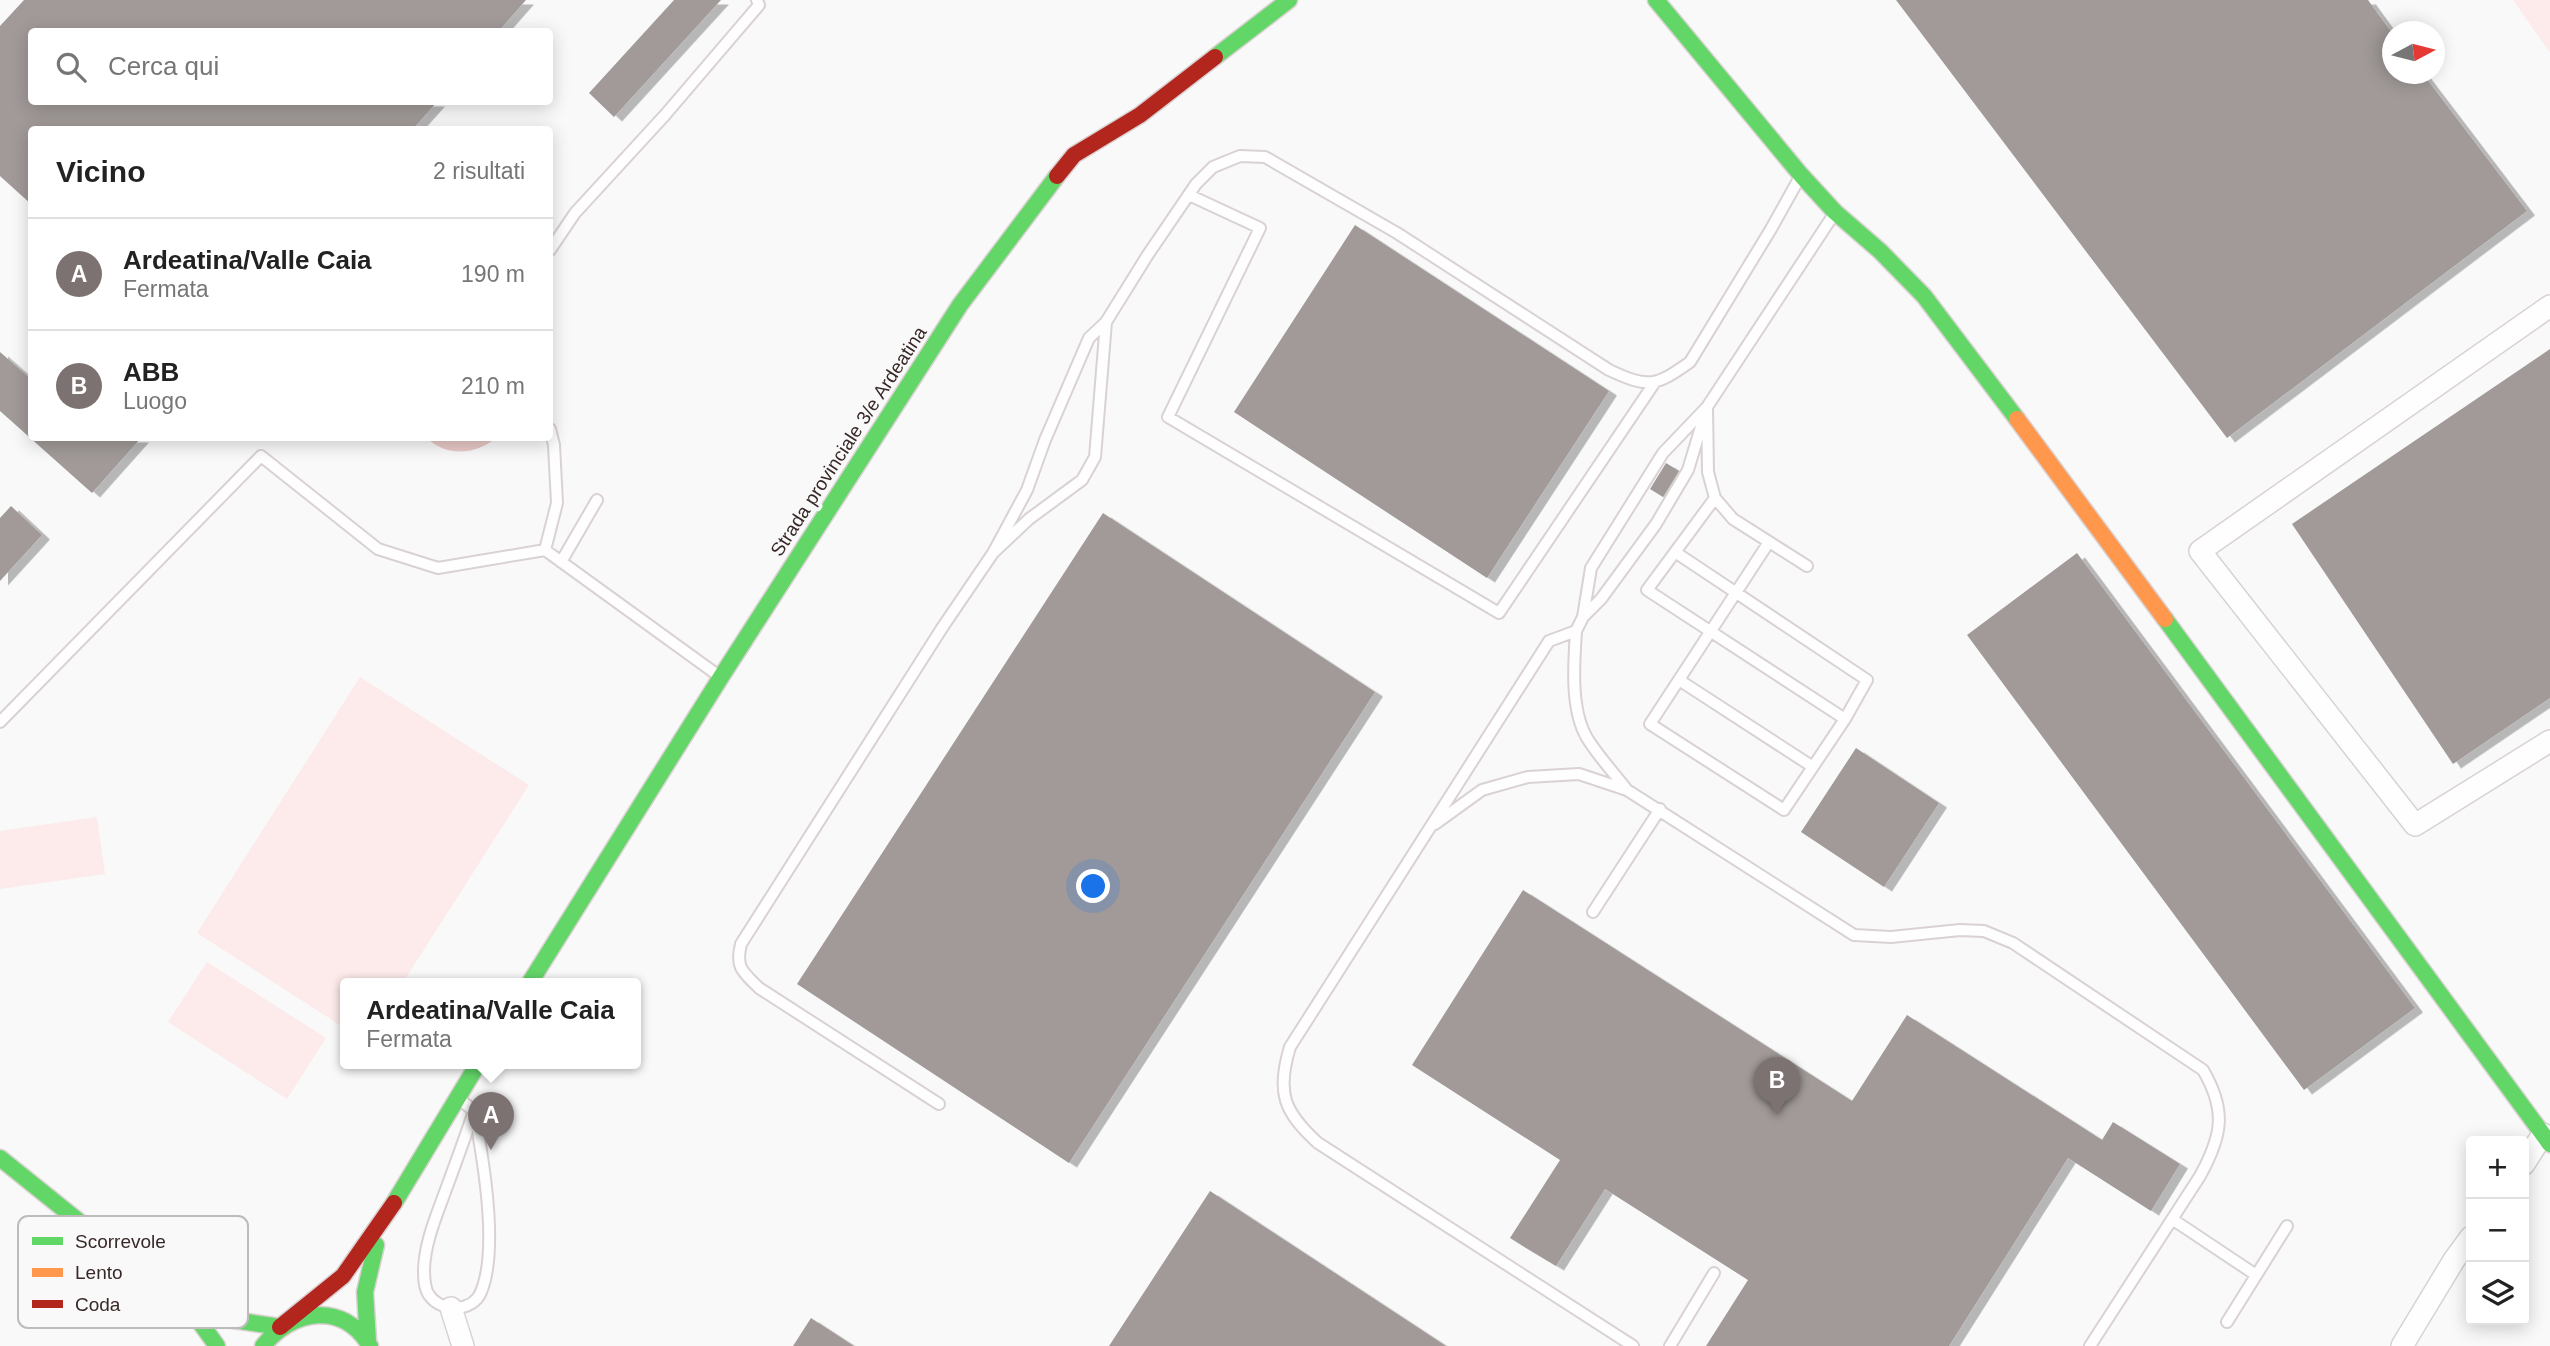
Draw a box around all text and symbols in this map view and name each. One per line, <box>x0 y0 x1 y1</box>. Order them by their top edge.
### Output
north arrow <box>2382 21 2445 84</box>
search box <box>28 28 553 105</box>
icon: search <box>52 48 90 86</box>
text: Cerca qui <box>108 51 219 81</box>
text: Vicino <box>56 155 145 188</box>
text: 2 risultati <box>433 158 525 184</box>
text: Ardeatina/Valle Caia <box>123 245 372 275</box>
text: A <box>71 261 87 287</box>
text: 190 m <box>461 261 525 287</box>
text: Fermata <box>123 276 209 302</box>
street label: Strada provinciale 3/e Ardeatina <box>766 322 931 560</box>
text: ABB <box>123 357 179 387</box>
text: B <box>71 373 87 399</box>
text: 210 m <box>461 373 525 399</box>
text: Luogo <box>123 388 187 414</box>
your location <box>1076 869 1110 903</box>
popup <box>340 978 641 1069</box>
text: Ardeatina/Valle Caia <box>366 995 615 1025</box>
text: Fermata <box>366 1026 452 1052</box>
pin: B <box>1754 1057 1800 1115</box>
pin: A <box>468 1092 514 1150</box>
map controls <box>2466 1136 2529 1325</box>
button: + <box>2466 1136 2529 1199</box>
button: − <box>2466 1199 2529 1262</box>
legend <box>18 1216 248 1328</box>
text: Scorrevole <box>75 1231 166 1252</box>
text: Lento <box>75 1262 123 1283</box>
button: layers <box>2466 1262 2529 1325</box>
text: Coda <box>75 1294 121 1315</box>

